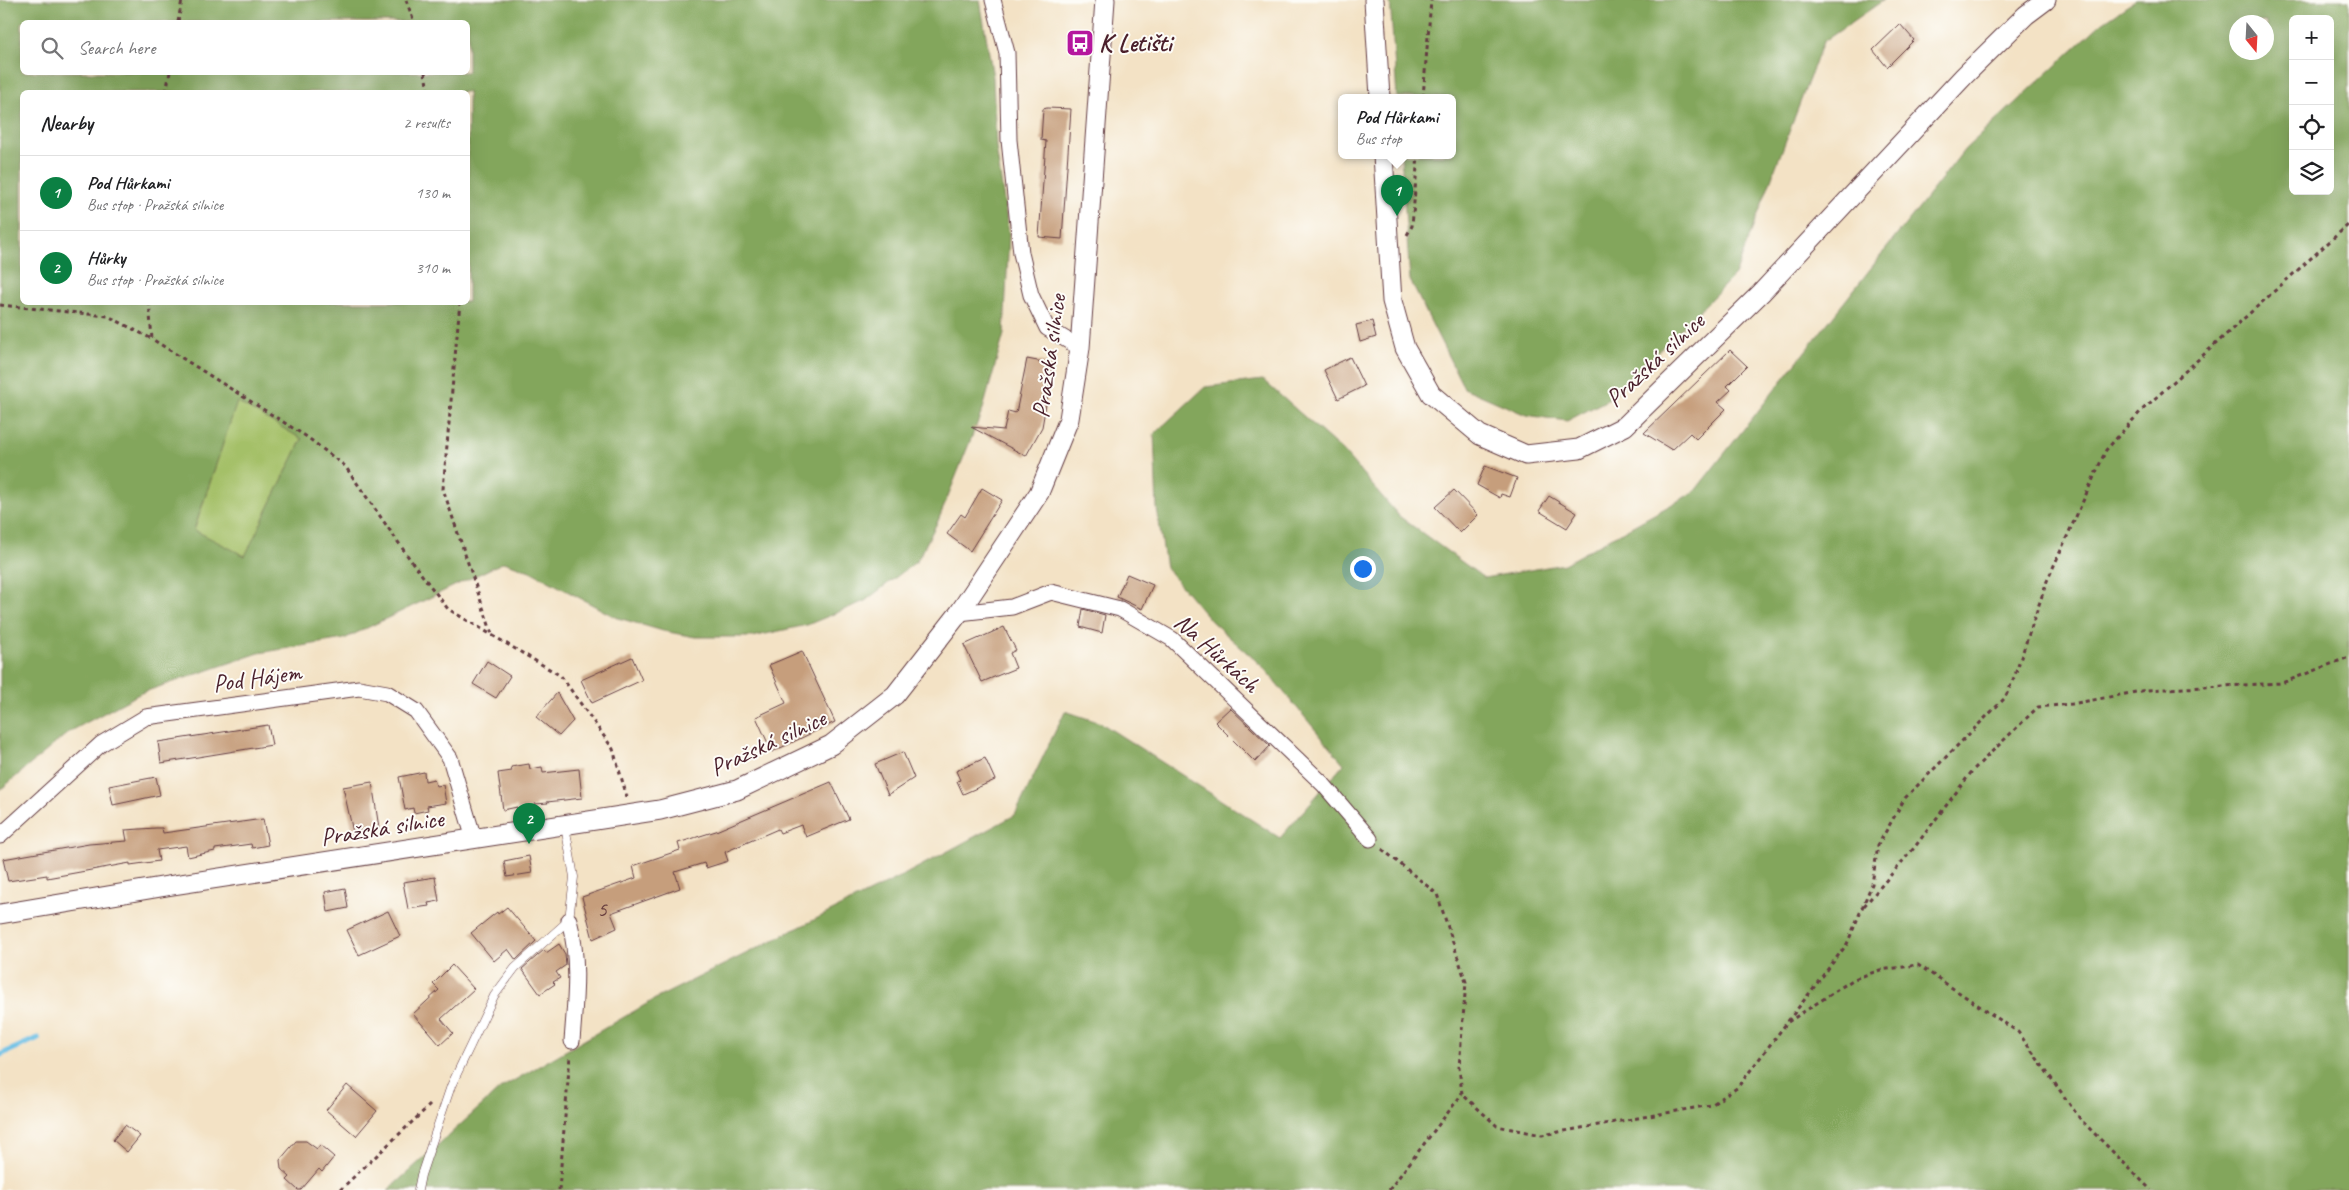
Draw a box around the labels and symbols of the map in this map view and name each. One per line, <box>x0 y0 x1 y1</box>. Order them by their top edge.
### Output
north arrow <box>2229 15 2274 60</box>
place label: K Letišti <box>1099 27 1175 59</box>
bus stop icon: K Letišti <box>1065 28 1095 58</box>
pin: 1 <box>1381 175 1413 216</box>
street label: Pražská silnice <box>1025 290 1074 420</box>
street label: Pražská silnice <box>1599 305 1713 414</box>
your location <box>1350 556 1376 582</box>
street label: Na Hůrkách <box>1167 606 1268 701</box>
street label: Pod Hájem <box>211 656 305 700</box>
street label: Pražská silnice <box>705 701 833 784</box>
street label: Pražská silnice <box>318 802 448 854</box>
pin: 2 <box>513 803 545 844</box>
house number: 5 <box>597 895 608 923</box>

